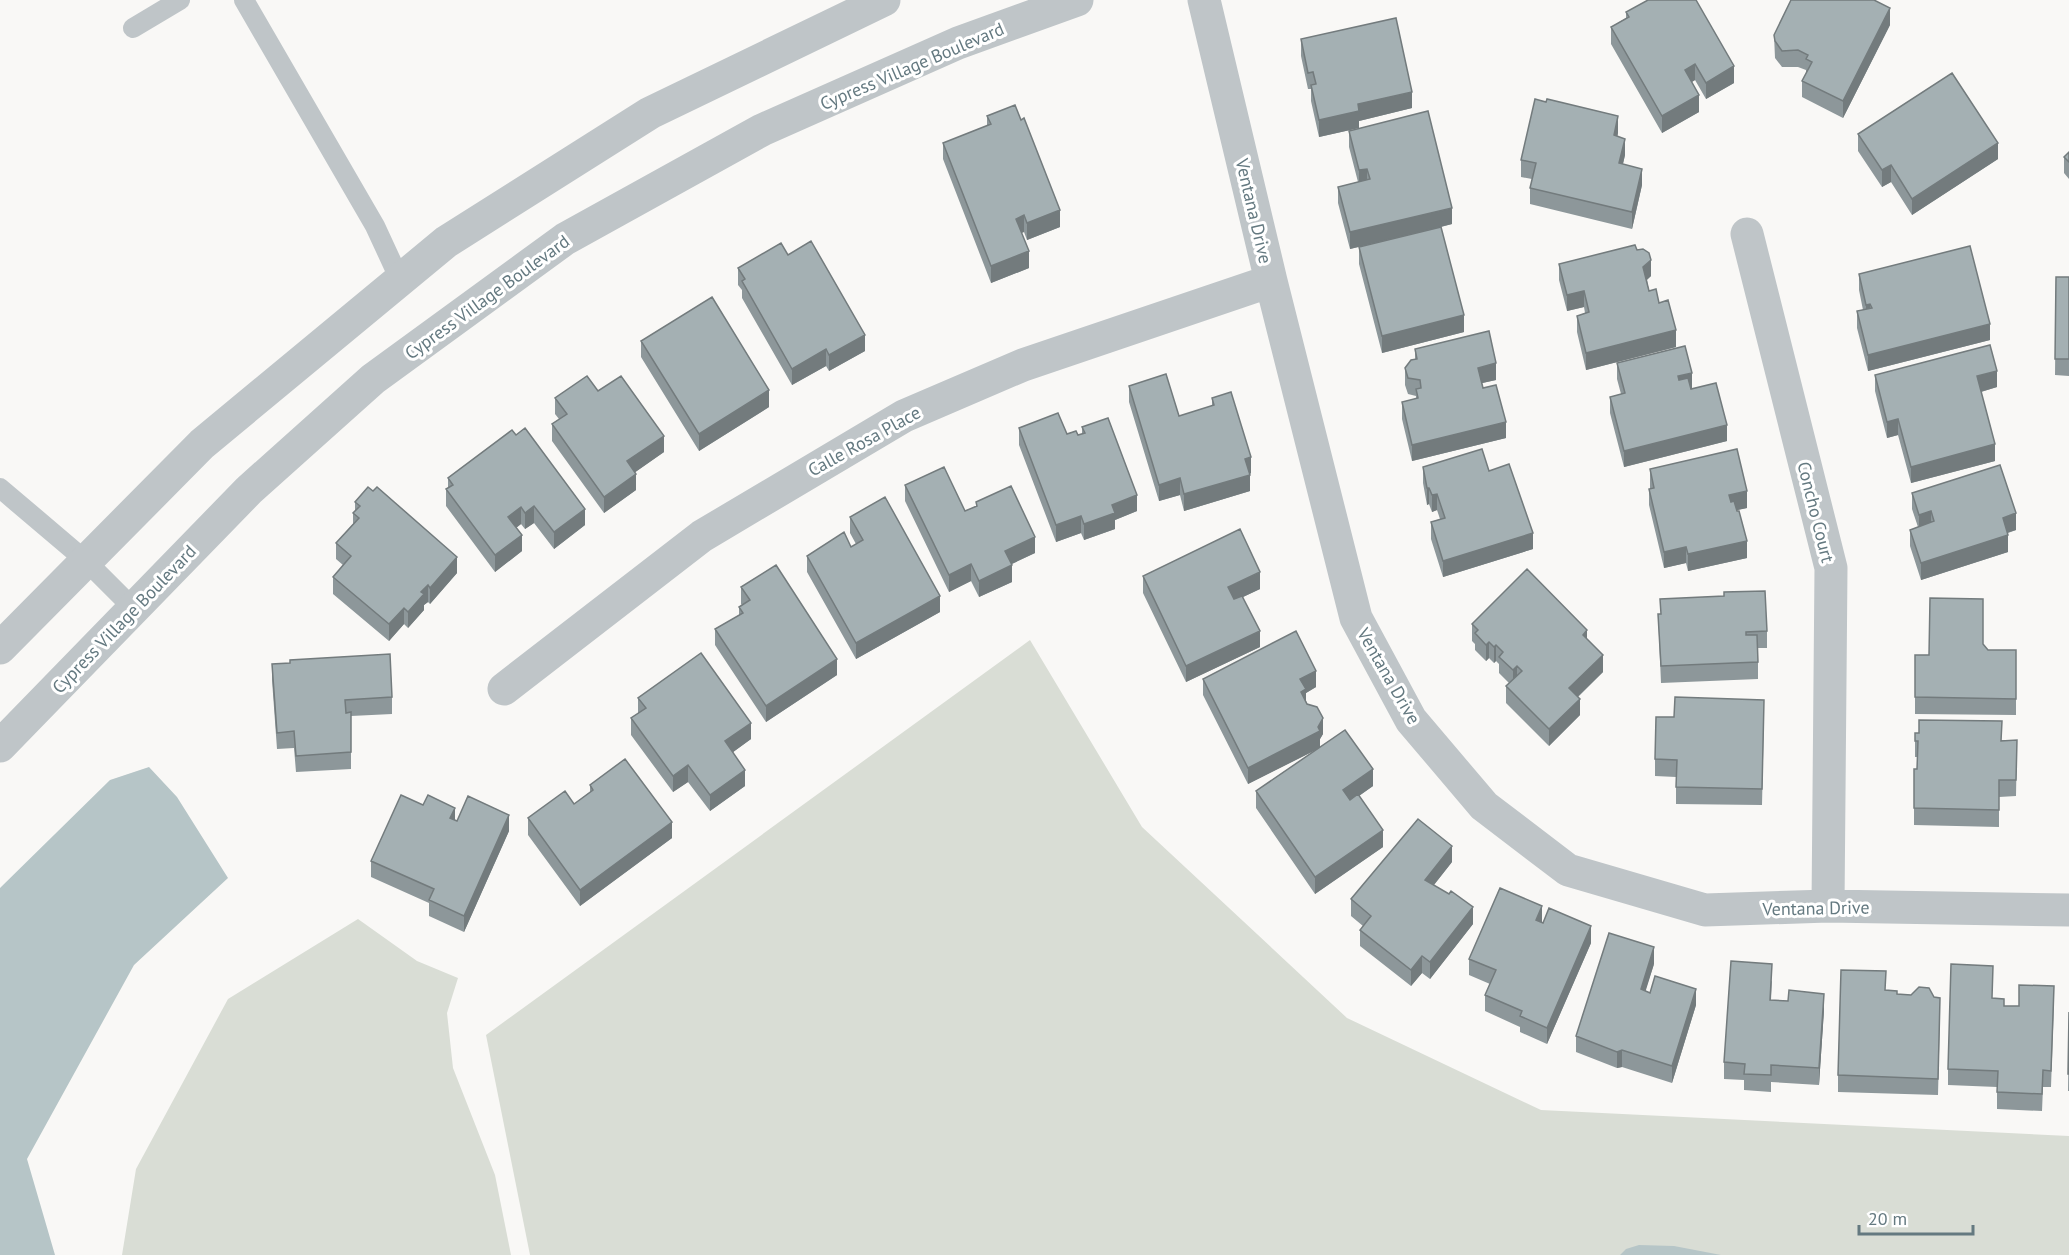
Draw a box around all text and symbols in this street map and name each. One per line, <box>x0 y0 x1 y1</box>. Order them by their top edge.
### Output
street label: Cypress Village Boulevard <box>817 17 1007 115</box>
street label: Ventana Drive <box>1231 155 1277 266</box>
street label: Cypress Village Boulevard <box>400 230 574 364</box>
street label: Calle Rosa Place <box>804 401 924 481</box>
street label: Concho Court <box>1792 459 1840 565</box>
street label: Cypress Village Boulevard <box>47 540 201 698</box>
street label: Ventana Drive <box>1352 623 1426 728</box>
street label: Ventana Drive <box>1761 896 1870 920</box>
scale bar <box>1859 1198 1973 1236</box>
text: 20 m <box>1868 1207 1907 1230</box>

